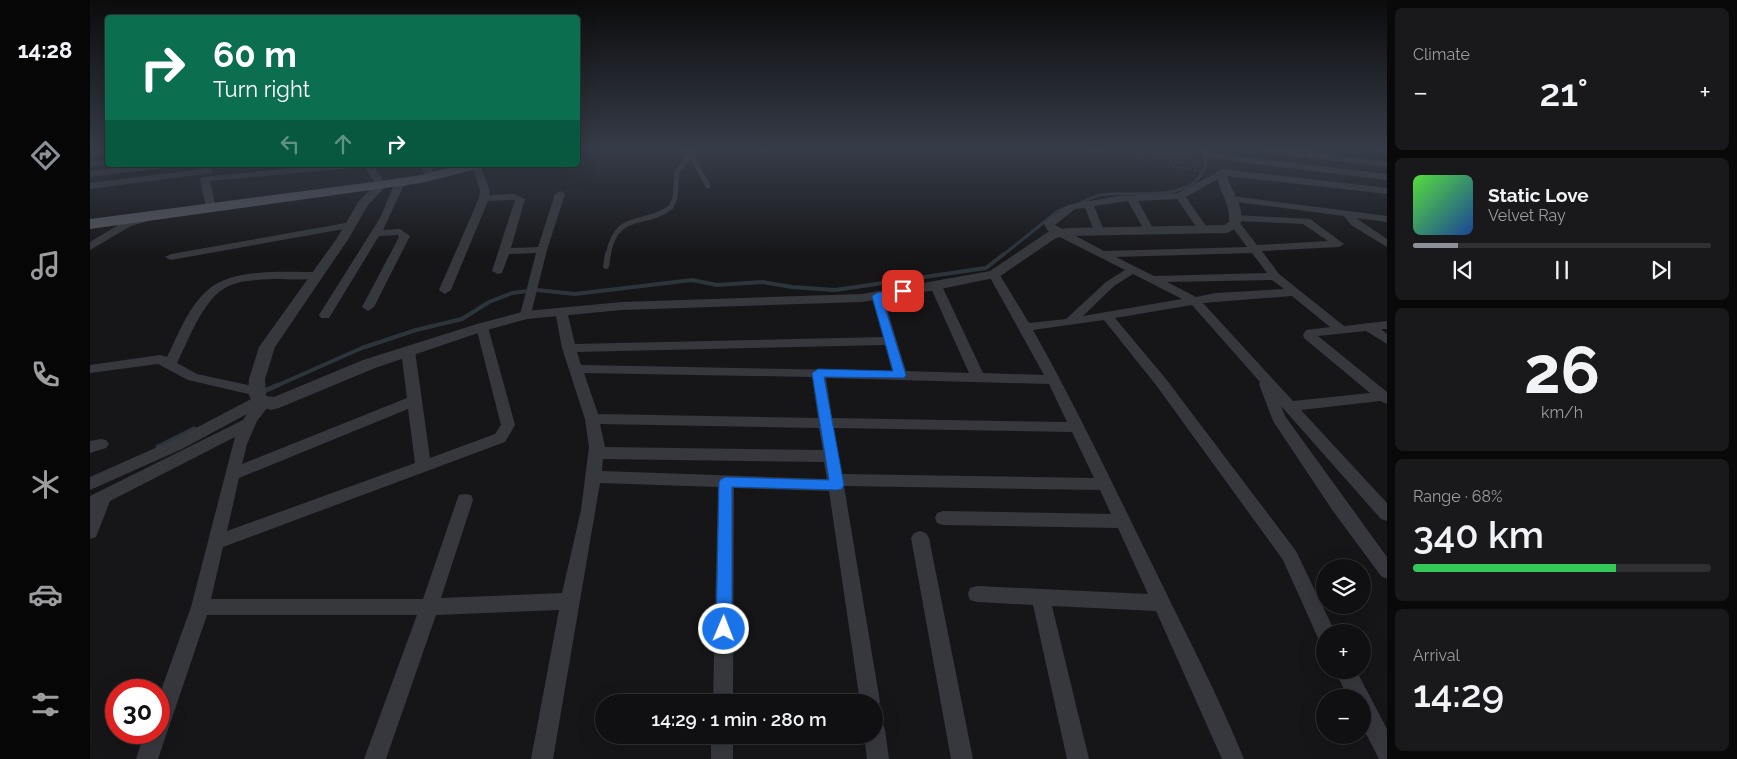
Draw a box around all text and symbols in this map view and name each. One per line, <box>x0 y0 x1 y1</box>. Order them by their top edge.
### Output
text: 60 m <box>213 34 297 75</box>
icon: right <box>130 35 195 100</box>
text: 14:28 <box>18 37 72 63</box>
text: Climate <box>1413 45 1470 64</box>
text: 21° <box>1539 70 1588 115</box>
text: Turn right <box>213 76 310 102</box>
text: − <box>1413 76 1428 109</box>
text: + <box>1699 76 1711 109</box>
icon: left <box>276 130 304 158</box>
icon: ahead <box>329 130 357 158</box>
icon: right <box>382 130 410 158</box>
icon: directions <box>28 138 63 173</box>
text: Static Love <box>1488 184 1589 206</box>
text: Velvet Ray <box>1488 206 1566 225</box>
icon: music <box>28 248 63 283</box>
icon: previous <box>1449 256 1477 284</box>
icon: pause <box>1548 256 1576 284</box>
icon: next <box>1647 256 1675 284</box>
pin <box>882 270 924 312</box>
icon: arrive <box>889 277 917 305</box>
text: 26 <box>1524 332 1600 408</box>
icon: phone <box>28 357 63 392</box>
text: km/h <box>1541 403 1583 422</box>
icon: climate <box>28 467 63 502</box>
text: Range · 68% <box>1413 487 1502 506</box>
text: 340 km <box>1413 512 1544 557</box>
map controls <box>1316 559 1371 744</box>
button: layers <box>1316 559 1371 614</box>
icon: car <box>28 577 63 612</box>
position arrow <box>697 602 749 654</box>
button: + <box>1316 624 1371 679</box>
text: Arrival <box>1413 646 1460 665</box>
text: 14:29 <box>1413 671 1504 716</box>
speed limit sign: 30 <box>105 679 170 744</box>
icon: filters <box>28 687 63 722</box>
button: − <box>1316 689 1371 744</box>
text: 14:29 · 1 min · 280 m <box>651 708 827 730</box>

